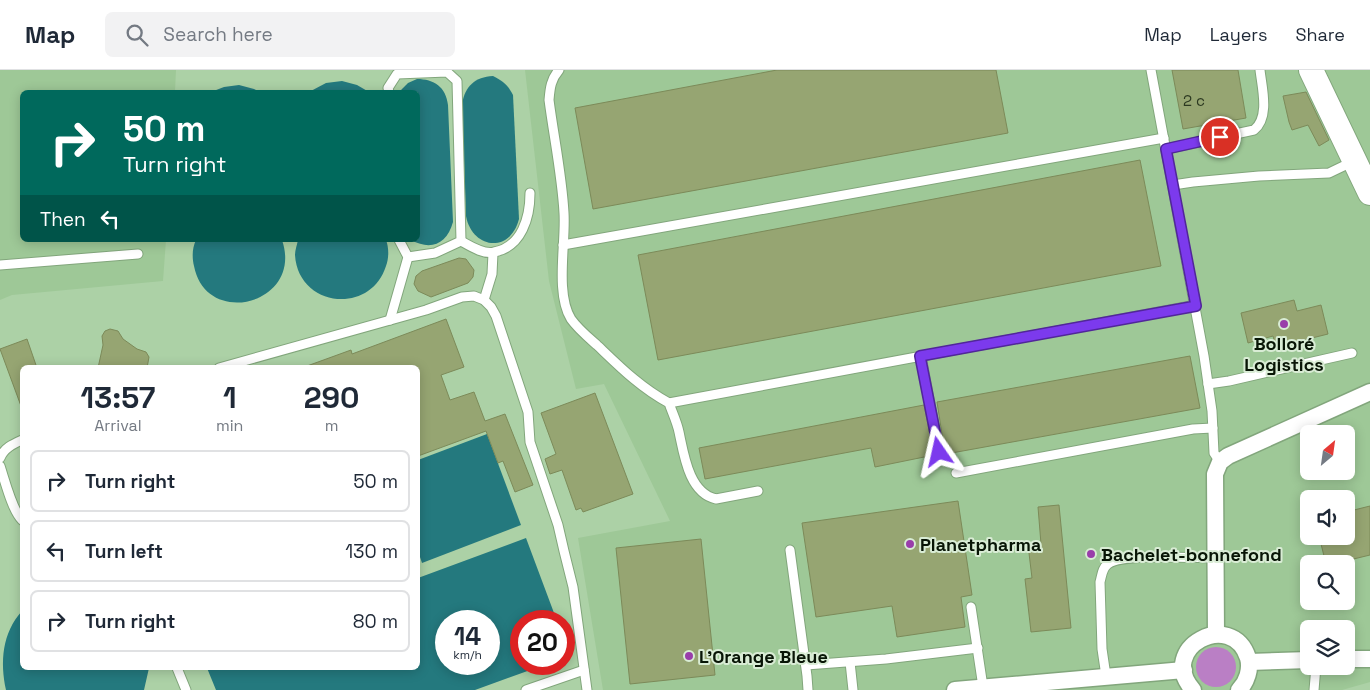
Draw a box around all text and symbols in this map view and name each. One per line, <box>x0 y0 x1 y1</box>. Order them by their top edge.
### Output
search box <box>105 12 455 57</box>
text: Map <box>25 19 75 50</box>
icon: search <box>123 21 151 49</box>
text: Search here <box>163 22 273 47</box>
text: Map <box>1144 23 1182 46</box>
text: Layers <box>1210 23 1267 46</box>
text: Share <box>1295 23 1345 46</box>
house number: 2 c <box>1183 91 1205 110</box>
text: 50 m <box>123 107 205 151</box>
icon: right <box>40 110 105 175</box>
pin <box>1199 116 1241 158</box>
icon: arrive <box>1206 123 1234 151</box>
text: Turn right <box>123 150 226 178</box>
icon: left <box>96 205 124 233</box>
text: Then <box>40 207 86 232</box>
marker: Bolloré Logistics <box>1278 318 1290 330</box>
place label: Bolloré Logistics <box>1244 332 1324 376</box>
text: 13:57 <box>80 378 155 417</box>
text: 1 <box>223 378 236 417</box>
text: 290 <box>304 378 360 417</box>
text: Arrival <box>94 415 142 436</box>
text: min <box>216 415 243 436</box>
text: m <box>325 415 339 436</box>
position arrow <box>912 425 964 477</box>
north arrow <box>1300 425 1355 480</box>
map controls <box>1300 425 1355 675</box>
icon: right <box>42 467 70 495</box>
text: Turn right <box>85 469 175 494</box>
text: 50 m <box>353 469 398 494</box>
button: sound <box>1300 490 1355 545</box>
place label: Planetpharma <box>920 533 1042 556</box>
icon: left <box>42 537 70 565</box>
marker: Planetpharma <box>904 538 916 550</box>
text: Turn left <box>85 539 163 564</box>
text: 130 m <box>345 539 398 564</box>
place label: Bachelet-bonnefond <box>1101 543 1282 566</box>
marker: Bachelet-bonnefond <box>1085 548 1097 560</box>
button: search <box>1300 555 1355 610</box>
icon: right <box>42 607 70 635</box>
text: Turn right <box>85 609 175 634</box>
text: 80 m <box>353 609 398 634</box>
speed limit sign: 20 <box>510 610 575 675</box>
text: 14 <box>454 620 481 652</box>
button: layers <box>1300 620 1355 675</box>
place label: L'Orange Bleue <box>699 645 828 668</box>
text: km/h <box>453 647 482 663</box>
marker: L'Orange Bleue <box>683 650 695 662</box>

